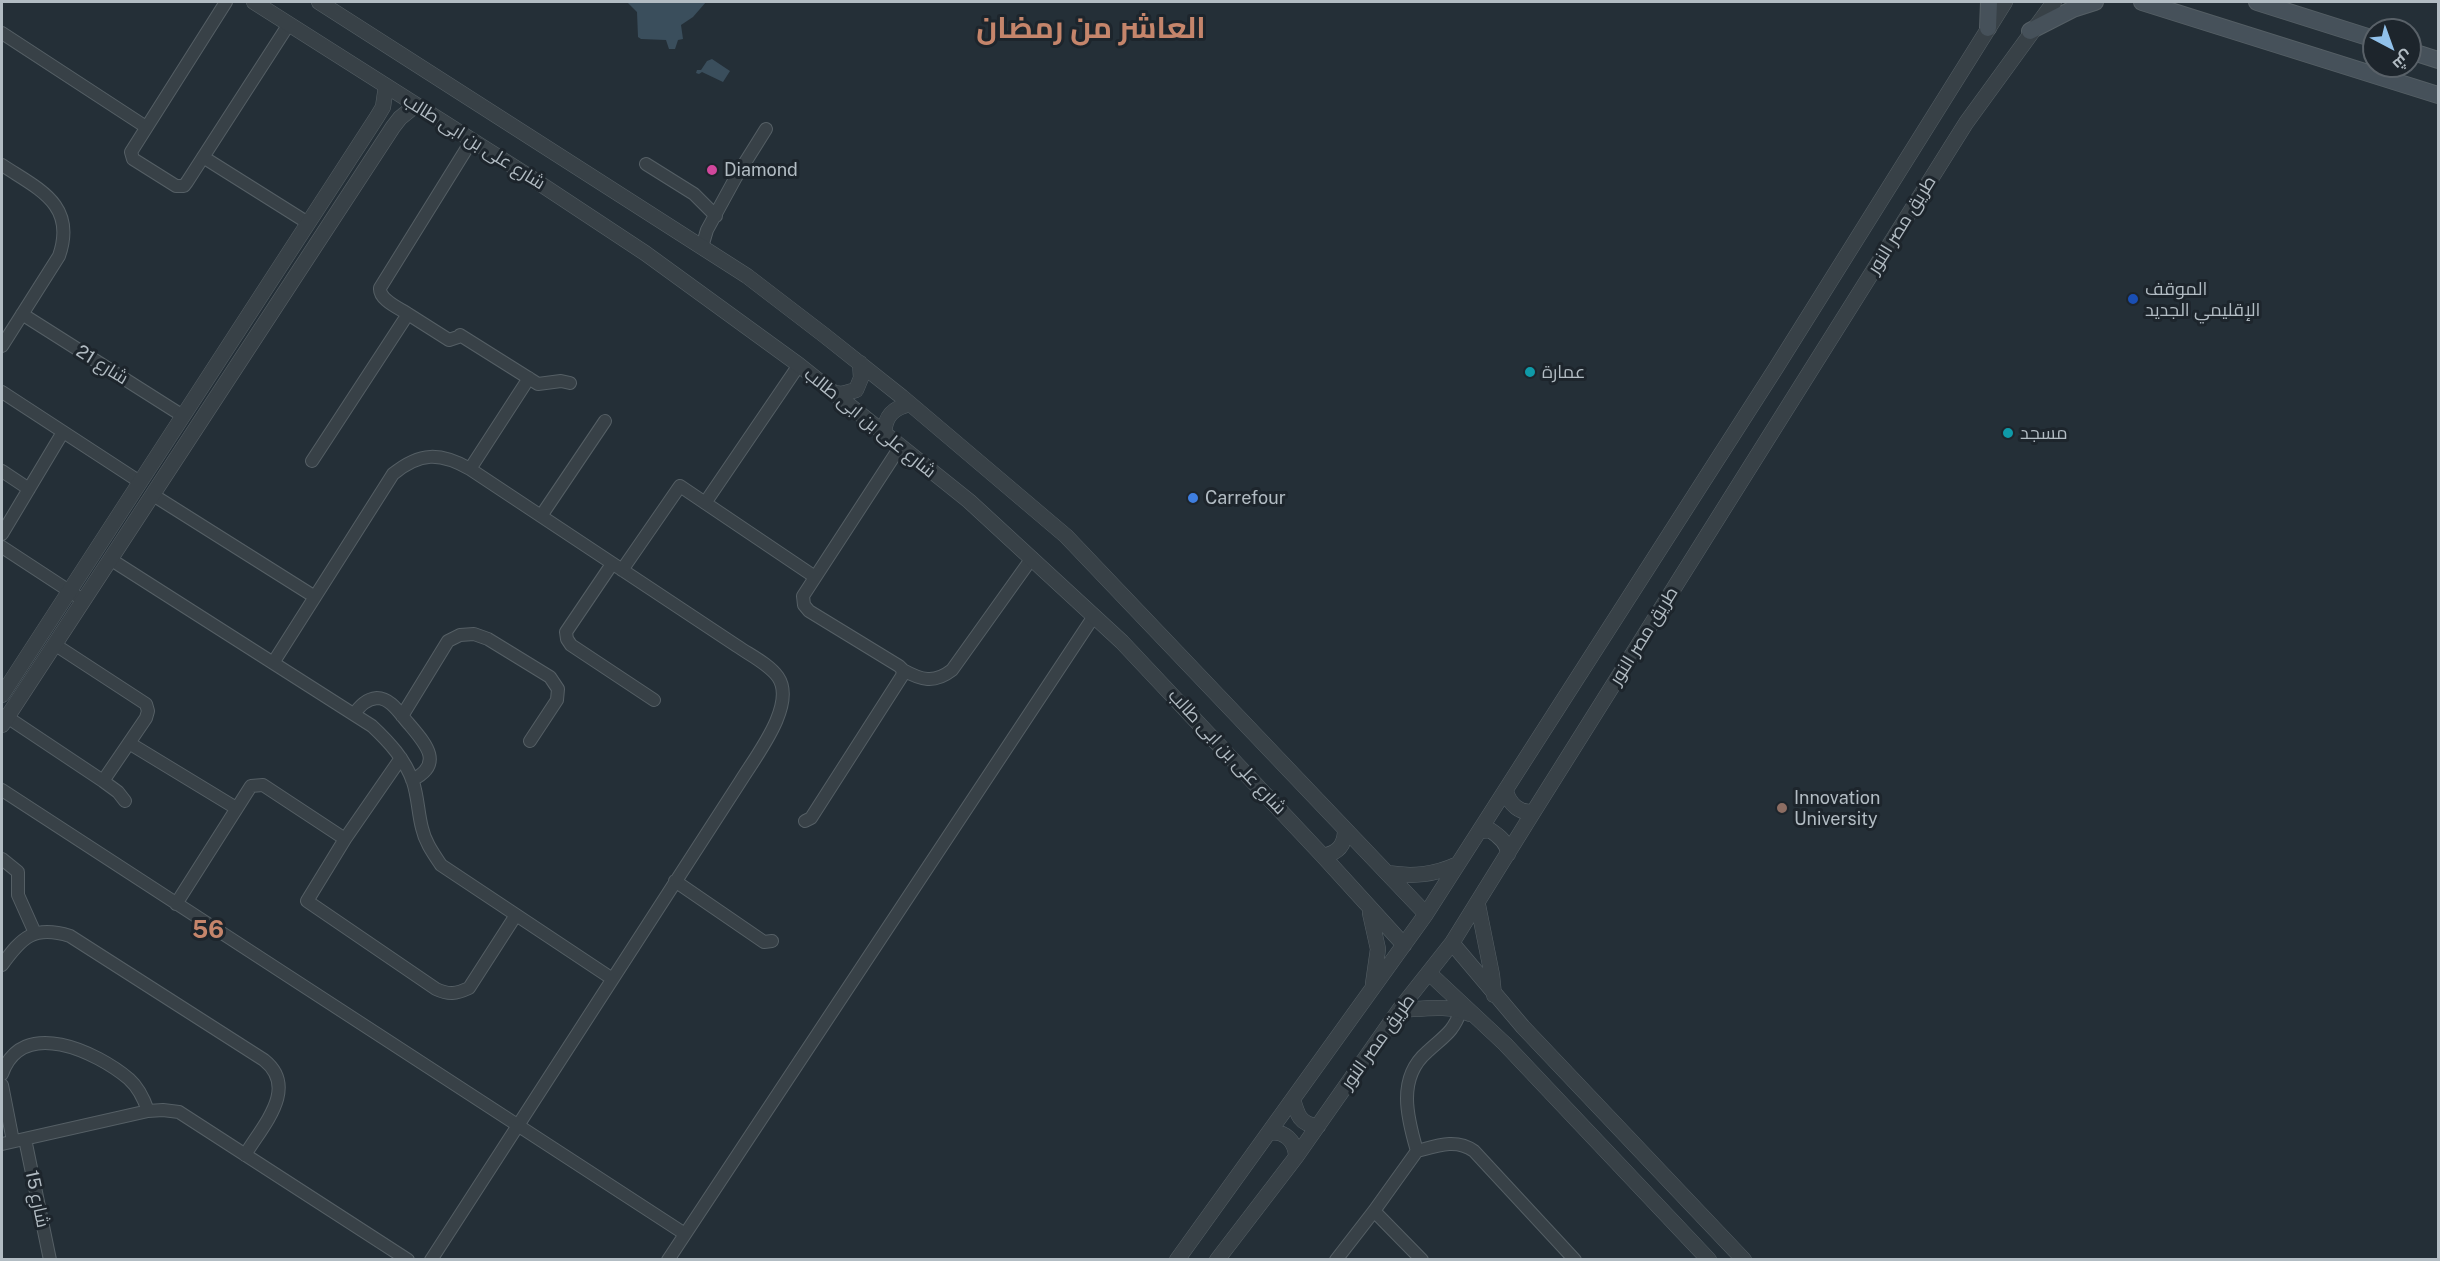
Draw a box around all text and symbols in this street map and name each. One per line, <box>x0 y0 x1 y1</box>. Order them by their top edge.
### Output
district label: العاشر من رمضان <box>976 11 1206 47</box>
north arrow <box>2362 18 2422 78</box>
text: ش <box>2389 47 2417 74</box>
street label: شارع على بن ابى طالب <box>399 90 549 194</box>
place label: Diamond <box>724 159 798 181</box>
marker: Diamond <box>705 163 719 177</box>
street label: طريق مصر النور <box>1863 172 1941 278</box>
place label: الموقف الإقليمي الجديد <box>2145 278 2260 320</box>
marker: الموقف الإقليمي الجديد <box>2126 292 2140 306</box>
street label: شارع 21 <box>72 341 132 389</box>
place label: عمارة <box>1542 361 1585 383</box>
street label: شارع على بن ابى طالب <box>800 363 940 483</box>
marker: عمارة <box>1523 365 1537 379</box>
place label: مسجد <box>2020 422 2068 444</box>
marker: مسجد <box>2001 426 2015 440</box>
place label: Carrefour <box>1205 487 1286 509</box>
marker: Carrefour <box>1186 491 1200 505</box>
street label: طريق مصر النور <box>1605 583 1683 689</box>
street label: شارع على بن ابى طالب <box>1163 685 1291 819</box>
place label: Innovation University <box>1794 787 1880 830</box>
marker: Innovation University <box>1775 801 1789 815</box>
district label: 56 <box>192 917 224 945</box>
street label: طريق مصر النور <box>1336 990 1420 1094</box>
street label: شارع 15 <box>20 1168 54 1230</box>

